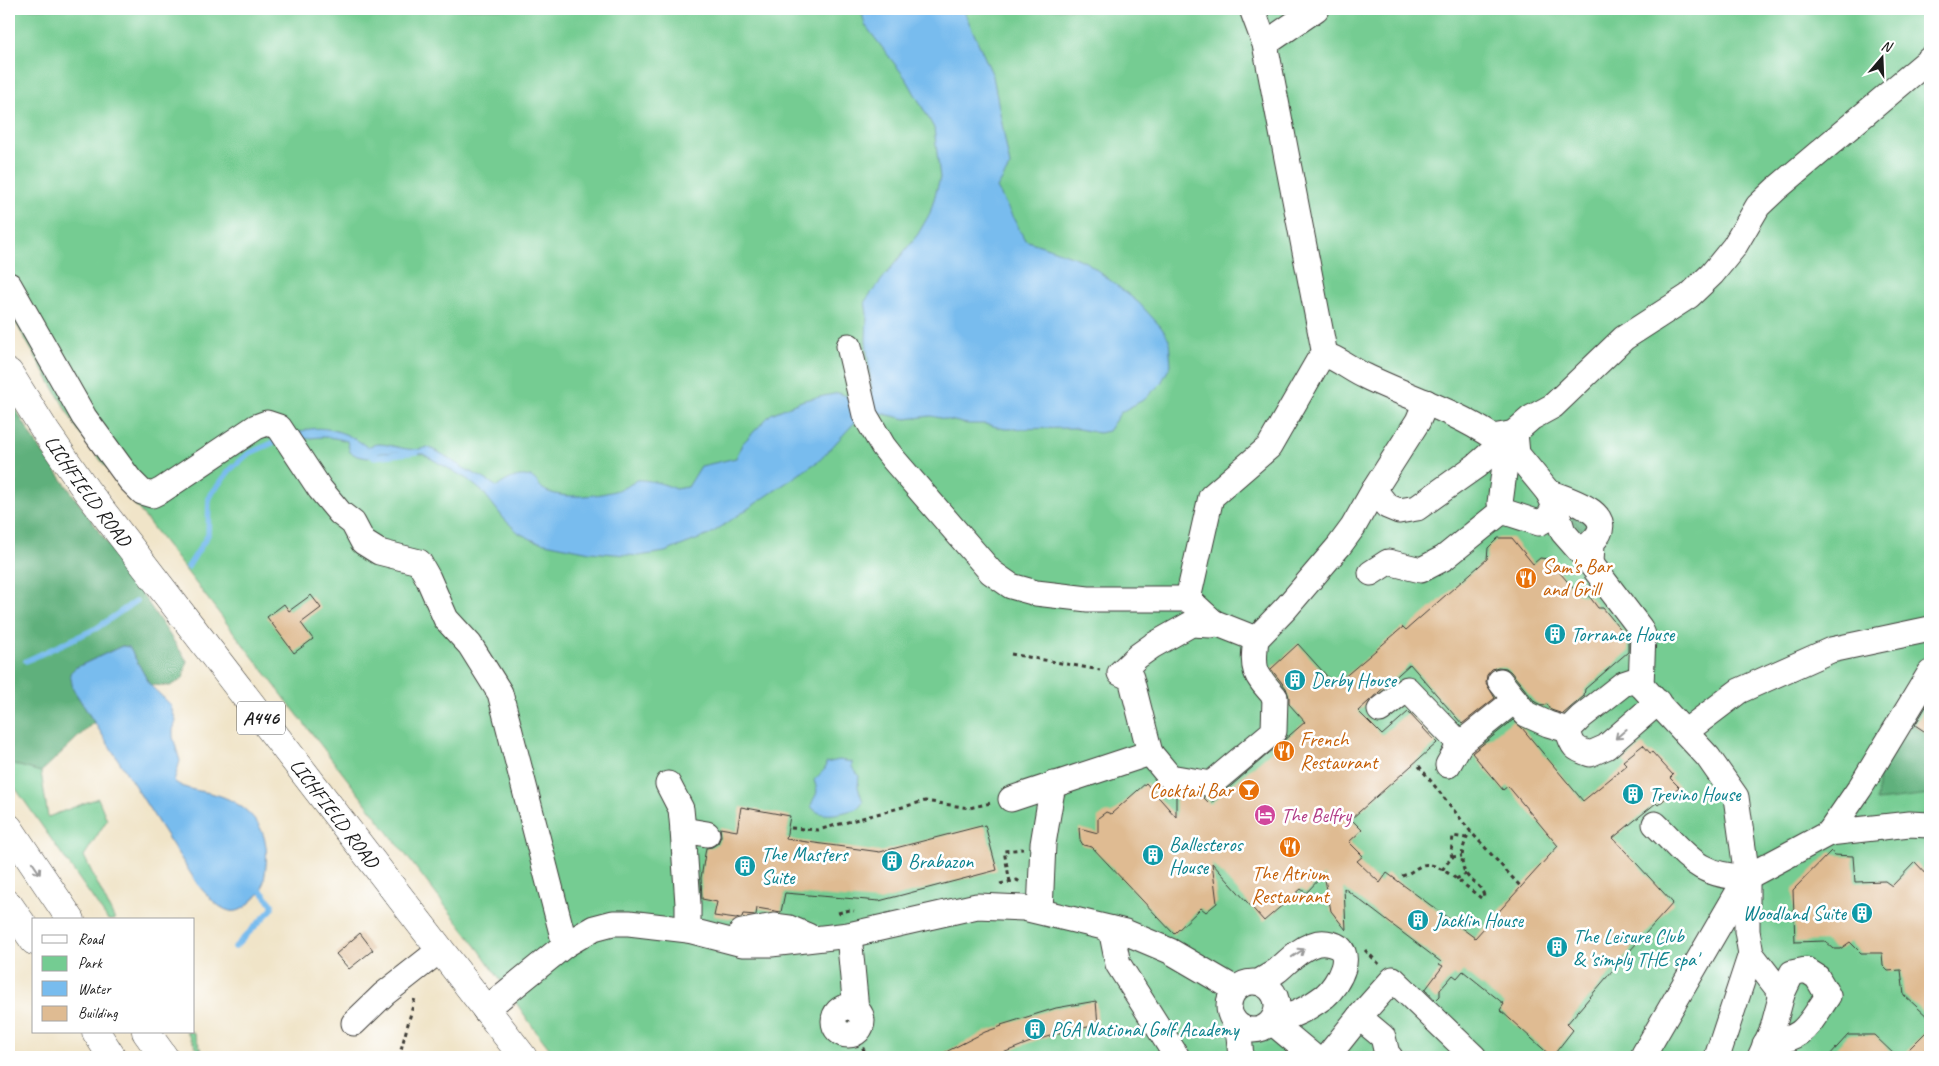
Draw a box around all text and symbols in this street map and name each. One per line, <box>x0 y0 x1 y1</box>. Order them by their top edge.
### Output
north arrow <box>1856 32 1906 82</box>
text: N <box>1879 37 1895 56</box>
street label: LICHFIELD ROAD <box>39 430 138 552</box>
place label: Sam's Bar and Grill <box>1542 554 1614 602</box>
restaurant icon: Sam's Bar and Grill <box>1514 566 1538 590</box>
building icon: Torrance House <box>1543 622 1567 646</box>
place label: Torrance House <box>1571 622 1676 647</box>
building icon: Derby House <box>1283 668 1307 692</box>
place label: Derby House <box>1311 668 1397 693</box>
road number: A446 <box>237 701 285 734</box>
place label: French Restaurant <box>1300 727 1380 775</box>
one-way arrow <box>1614 728 1627 740</box>
restaurant icon: French Restaurant <box>1272 739 1296 763</box>
street label: LICHFIELD ROAD <box>285 753 386 874</box>
place label: Cocktail Bar <box>1149 778 1235 803</box>
bar icon: Cocktail Bar <box>1237 778 1261 802</box>
building icon: Trevino House <box>1621 782 1645 806</box>
place label: Trevino House <box>1649 782 1742 807</box>
hotel icon: The Belfry <box>1253 803 1277 827</box>
place label: The Belfry <box>1281 803 1352 828</box>
place label: Ballesteros House <box>1169 832 1245 880</box>
restaurant icon: The Atrium Restaurant <box>1278 835 1302 859</box>
place label: The Masters Suite <box>761 842 850 890</box>
building icon: Ballesteros House <box>1141 843 1165 867</box>
building icon: Brabazon <box>880 849 904 873</box>
place label: Brabazon <box>908 849 974 874</box>
building icon: The Masters Suite <box>733 854 757 878</box>
one-way arrow <box>31 861 41 875</box>
place label: The Atrium Restaurant <box>1251 861 1331 909</box>
place label: Woodland Suite <box>1743 901 1847 926</box>
building icon: Woodland Suite <box>1850 901 1874 925</box>
building icon: Jacklin House <box>1406 908 1430 932</box>
place label: Jacklin House <box>1433 908 1525 933</box>
legend <box>32 918 195 1034</box>
place label: The Leisure Club & 'simply THE spa' <box>1573 924 1702 972</box>
text: Road <box>78 930 105 949</box>
building icon: The Leisure Club & 'simply THE spa' <box>1545 935 1569 959</box>
one-way arrow <box>1291 948 1305 958</box>
text: Park <box>78 954 103 973</box>
text: Water <box>78 980 112 999</box>
text: Building <box>78 1004 118 1023</box>
building icon: PGA National Golf Academy <box>1023 1017 1047 1041</box>
place label: PGA National Golf Academy <box>1051 1017 1241 1042</box>

